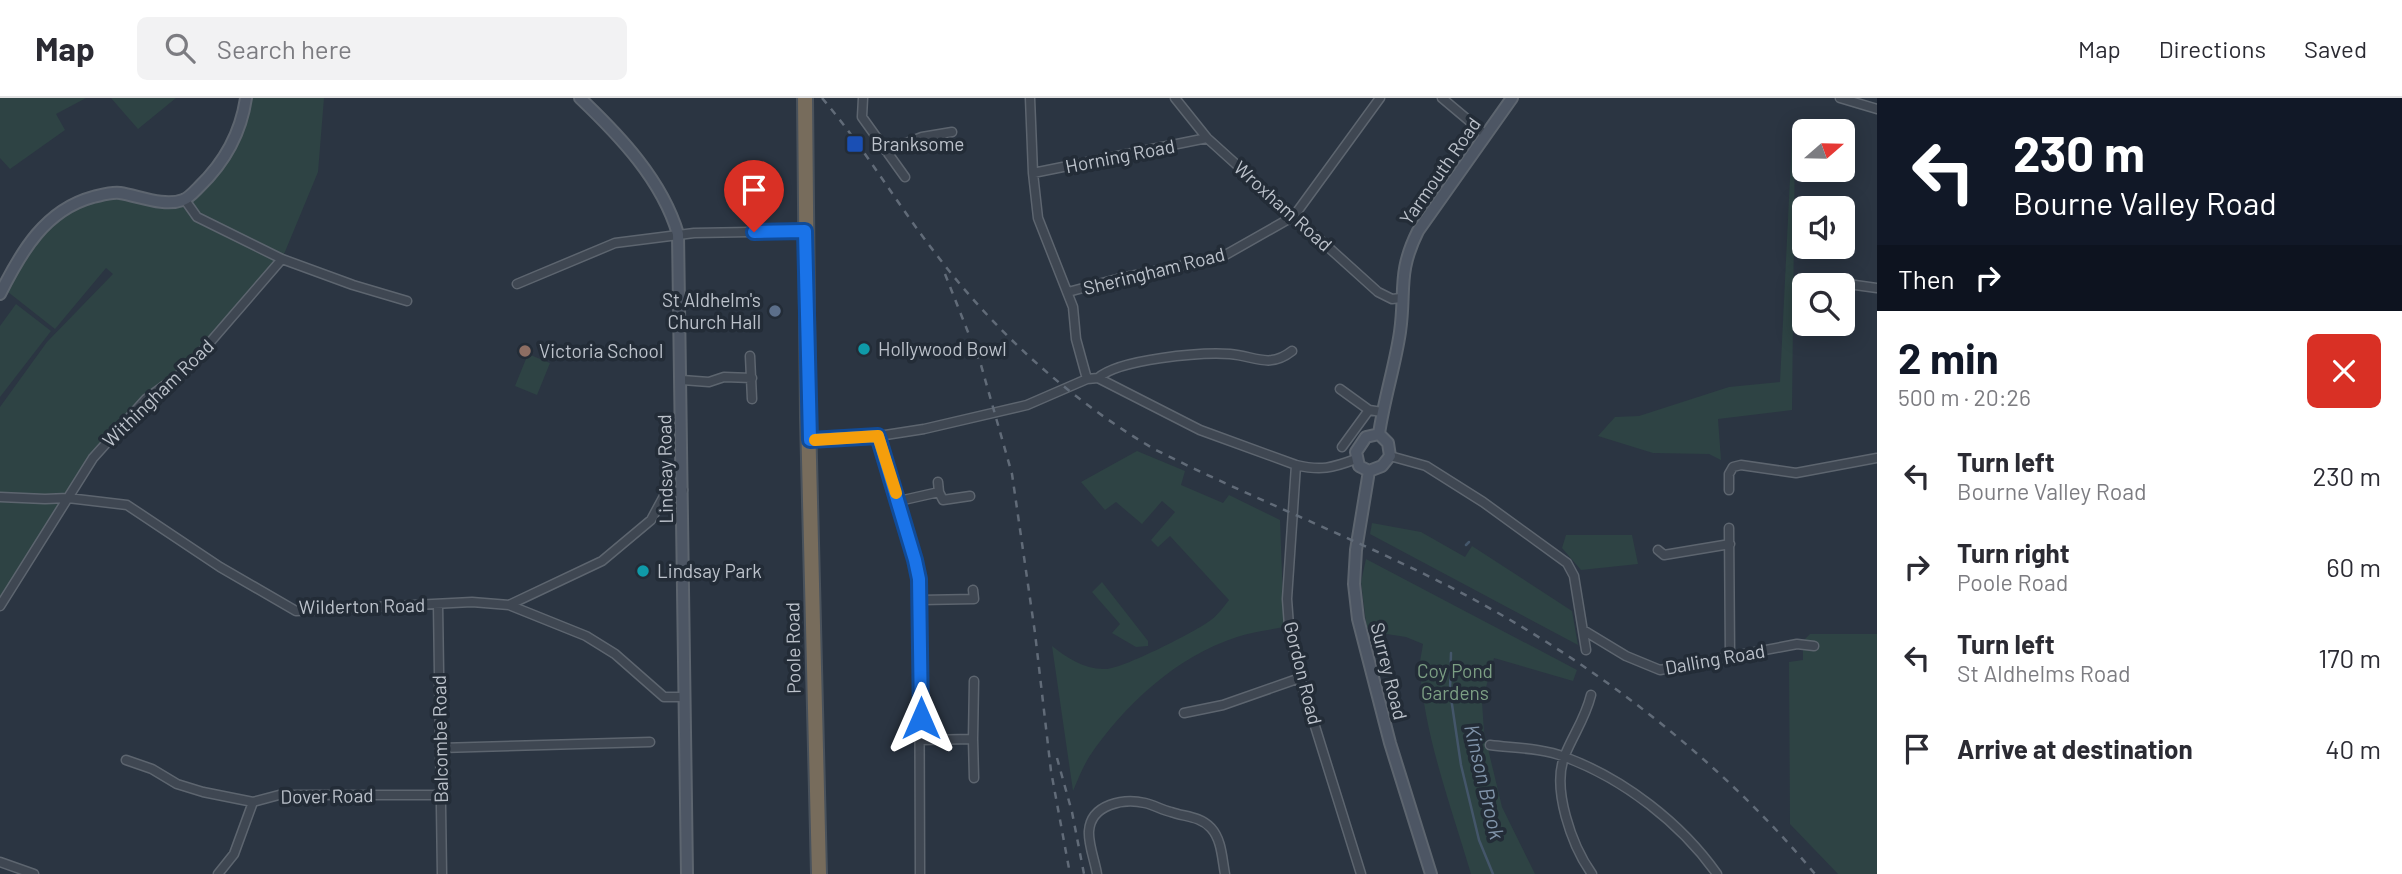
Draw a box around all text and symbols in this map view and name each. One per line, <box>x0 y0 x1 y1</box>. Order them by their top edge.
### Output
search box <box>137 17 627 80</box>
text: Map <box>35 28 95 68</box>
icon: search <box>161 29 199 67</box>
text: Search here <box>217 33 352 64</box>
text: Map <box>2078 34 2121 63</box>
text: Directions <box>2159 34 2266 63</box>
text: Saved <box>2304 34 2367 63</box>
street label: Yarmouth Road <box>1394 113 1485 229</box>
north arrow <box>1792 119 1855 182</box>
map controls <box>1792 119 1855 336</box>
text: 230 m <box>2013 123 2145 182</box>
icon: left <box>1898 126 1989 217</box>
place label: Branksome <box>871 132 964 155</box>
marker: Branksome <box>845 134 865 154</box>
street label: Horning Road <box>1063 134 1177 177</box>
street label: Wroxham Road <box>1230 156 1337 256</box>
pin <box>724 160 784 232</box>
icon: arrive <box>735 171 773 209</box>
text: Bourne Valley Road <box>2013 183 2277 221</box>
button: sound <box>1792 196 1855 259</box>
street label: Sheringham Road <box>1081 242 1227 299</box>
icon: right <box>1969 259 2007 297</box>
text: Then <box>1898 263 1955 294</box>
button: search <box>1792 273 1855 336</box>
place label: St Aldhelm's Church Hall <box>662 288 761 333</box>
marker: St Aldhelm's Church Hall <box>767 303 783 319</box>
text: 2 min <box>1898 332 1999 382</box>
street label: Withingham Road <box>97 334 218 451</box>
button: close <box>2307 334 2381 408</box>
place label: Hollywood Bowl <box>878 337 1007 360</box>
place label: Victoria School <box>539 339 663 362</box>
marker: Hollywood Bowl <box>856 341 872 357</box>
marker: Victoria School <box>517 343 533 359</box>
text: 500 m · 20:26 <box>1898 383 2031 411</box>
street label: Lindsay Road <box>652 414 677 524</box>
text: Turn left <box>1957 446 2055 477</box>
icon: left <box>1898 457 1936 495</box>
text: 230 m <box>2312 460 2381 491</box>
text: Bourne Valley Road <box>1957 477 2147 505</box>
text: Turn right <box>1957 537 2070 568</box>
icon: right <box>1898 548 1936 586</box>
text: 60 m <box>2326 551 2381 582</box>
place label: Lindsay Park <box>657 559 762 582</box>
marker: Lindsay Park <box>635 563 651 579</box>
text: Poole Road <box>1957 568 2068 596</box>
street label: Wilderton Road <box>298 593 425 618</box>
street label: Poole Road <box>780 602 805 694</box>
street label: Gordon Road <box>1280 619 1327 727</box>
street label: Surrey Road <box>1366 620 1413 722</box>
text: Turn left <box>1957 628 2055 659</box>
street label: Dalling Road <box>1663 638 1767 679</box>
icon: left <box>1898 639 1936 677</box>
text: 170 m <box>2318 642 2381 673</box>
park label: Coy Pond Gardens <box>1417 659 1493 704</box>
text: St Aldhelms Road <box>1957 659 2131 687</box>
street label: Balcombe Road <box>427 675 452 803</box>
position arrow <box>884 681 958 755</box>
water label: Kinson Brook <box>1460 722 1511 842</box>
icon: arrive <box>1898 730 1936 768</box>
text: Arrive at destination <box>1957 733 2193 764</box>
text: 40 m <box>2325 733 2381 764</box>
street label: Dover Road <box>280 783 374 808</box>

